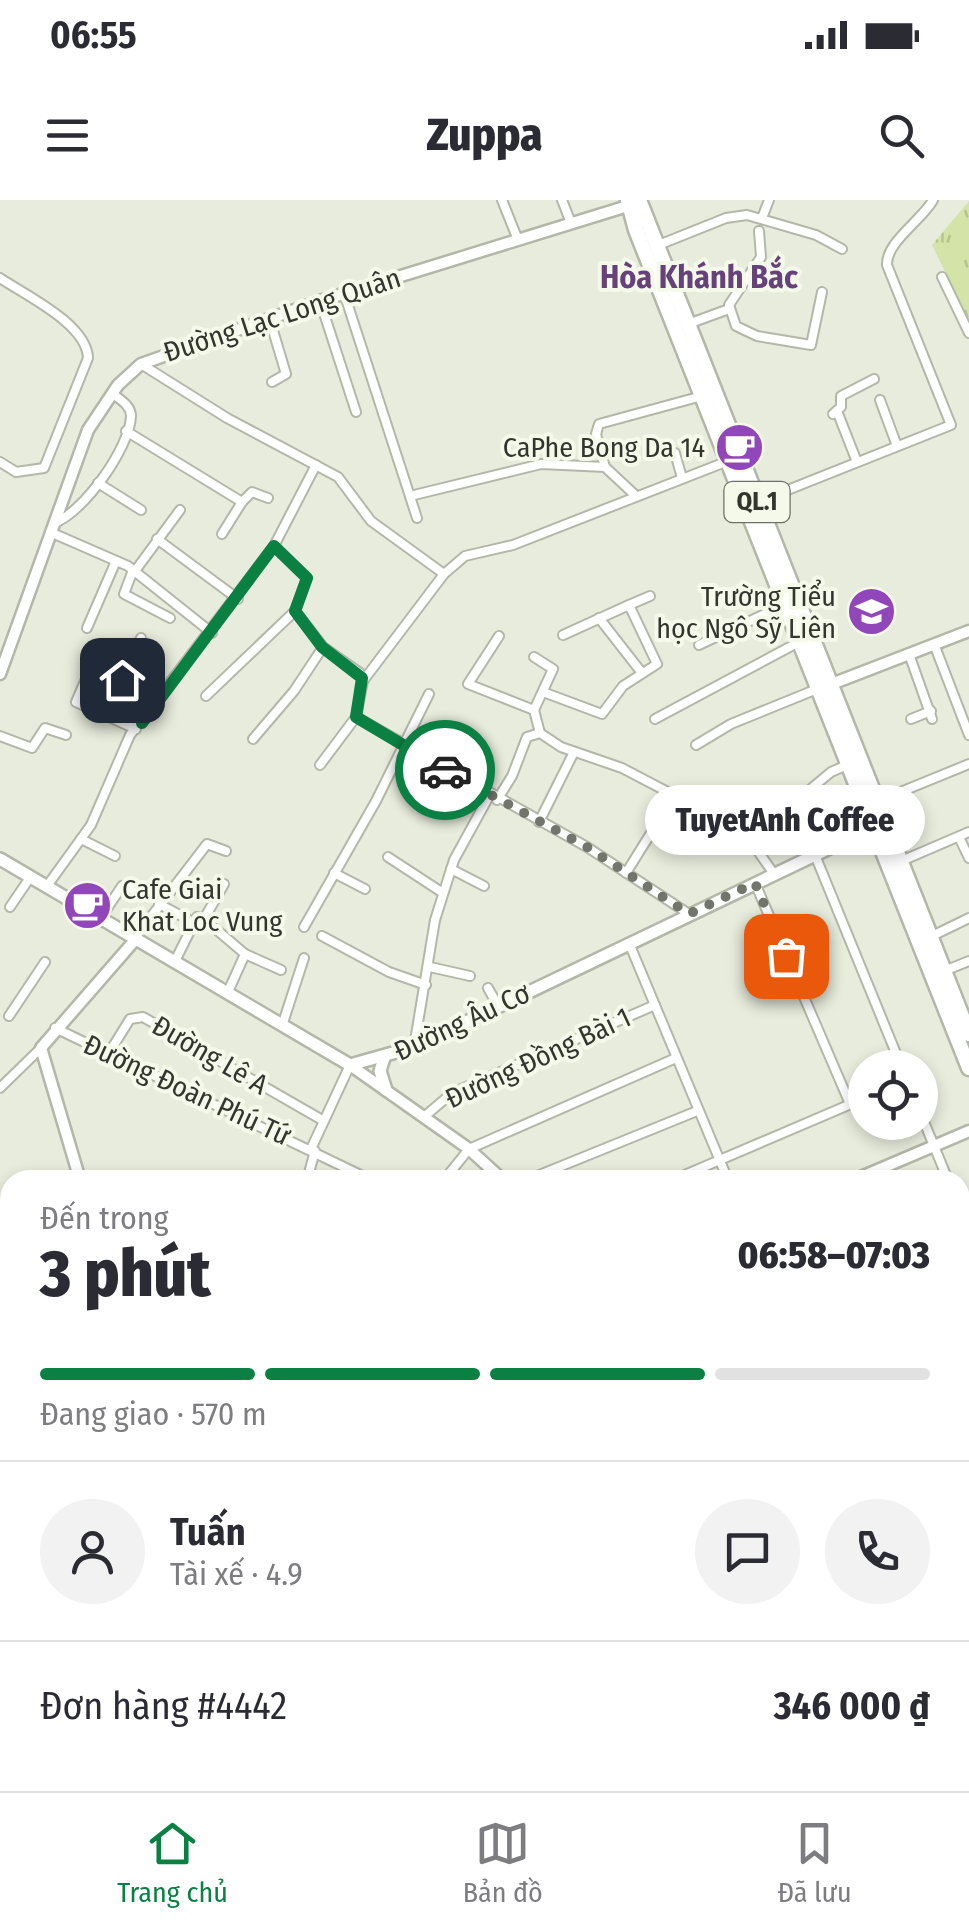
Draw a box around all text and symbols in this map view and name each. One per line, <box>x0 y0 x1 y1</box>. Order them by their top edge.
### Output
text: 06:55 <box>50 12 137 58</box>
icon: menu <box>40 108 95 163</box>
text: Zuppa <box>426 108 543 162</box>
icon: search <box>874 108 929 163</box>
district label: Hòa Khánh Bắc <box>600 255 798 296</box>
street label: Đường Lạc Long Quân <box>159 261 405 369</box>
cafe icon: CaPhe Bong Da 14 <box>714 421 766 473</box>
place label: CaPhe Bong Da 14 <box>503 431 705 464</box>
road number: QL.1 <box>724 482 790 522</box>
place label: Trường Tiểu học Ngô Sỹ Liên <box>656 579 836 645</box>
school or university icon: Trường Tiểu học Ngô Sỹ Liên <box>845 586 897 638</box>
pin <box>80 638 165 723</box>
icon: home <box>95 653 150 708</box>
courier <box>395 720 495 820</box>
icon: car <box>418 743 473 798</box>
callout: TuyetAnh Coffee <box>646 786 926 856</box>
text: TuyetAnh Coffee <box>676 801 894 839</box>
place label: Cafe Giai Khat Loc Vung <box>122 873 283 938</box>
cafe icon: Cafe Giai Khat Loc Vung <box>61 879 113 931</box>
pin <box>744 914 829 999</box>
icon: bag <box>759 929 814 984</box>
street label: Đường Âu Cơ <box>389 976 535 1068</box>
street label: Đường Đồng Bài 1 <box>440 1001 636 1115</box>
street label: Đường Lê A <box>146 1009 274 1101</box>
street label: Đường Đoàn Phú Tứ <box>78 1028 296 1153</box>
map controls <box>848 1050 938 1140</box>
button: locate <box>848 1050 938 1140</box>
text: Đến trong <box>40 1199 169 1237</box>
text: 06:58–07:03 <box>738 1232 930 1278</box>
text: 3 phút <box>40 1235 211 1313</box>
text: Đang giao · 570 m <box>40 1395 267 1433</box>
button: person <box>40 1499 145 1604</box>
button: chat <box>695 1499 800 1604</box>
button: phone <box>825 1499 930 1604</box>
text: Tuấn <box>170 1509 246 1555</box>
text: Tài xế · 4.9 <box>170 1555 303 1593</box>
text: Đơn hàng #4442 <box>40 1683 287 1729</box>
text: 346 000 ₫ <box>774 1683 930 1729</box>
tab: Trang chủ <box>117 1816 228 1909</box>
tab: Bản đồ <box>463 1816 543 1909</box>
tab: Đã lưu <box>778 1816 852 1909</box>

